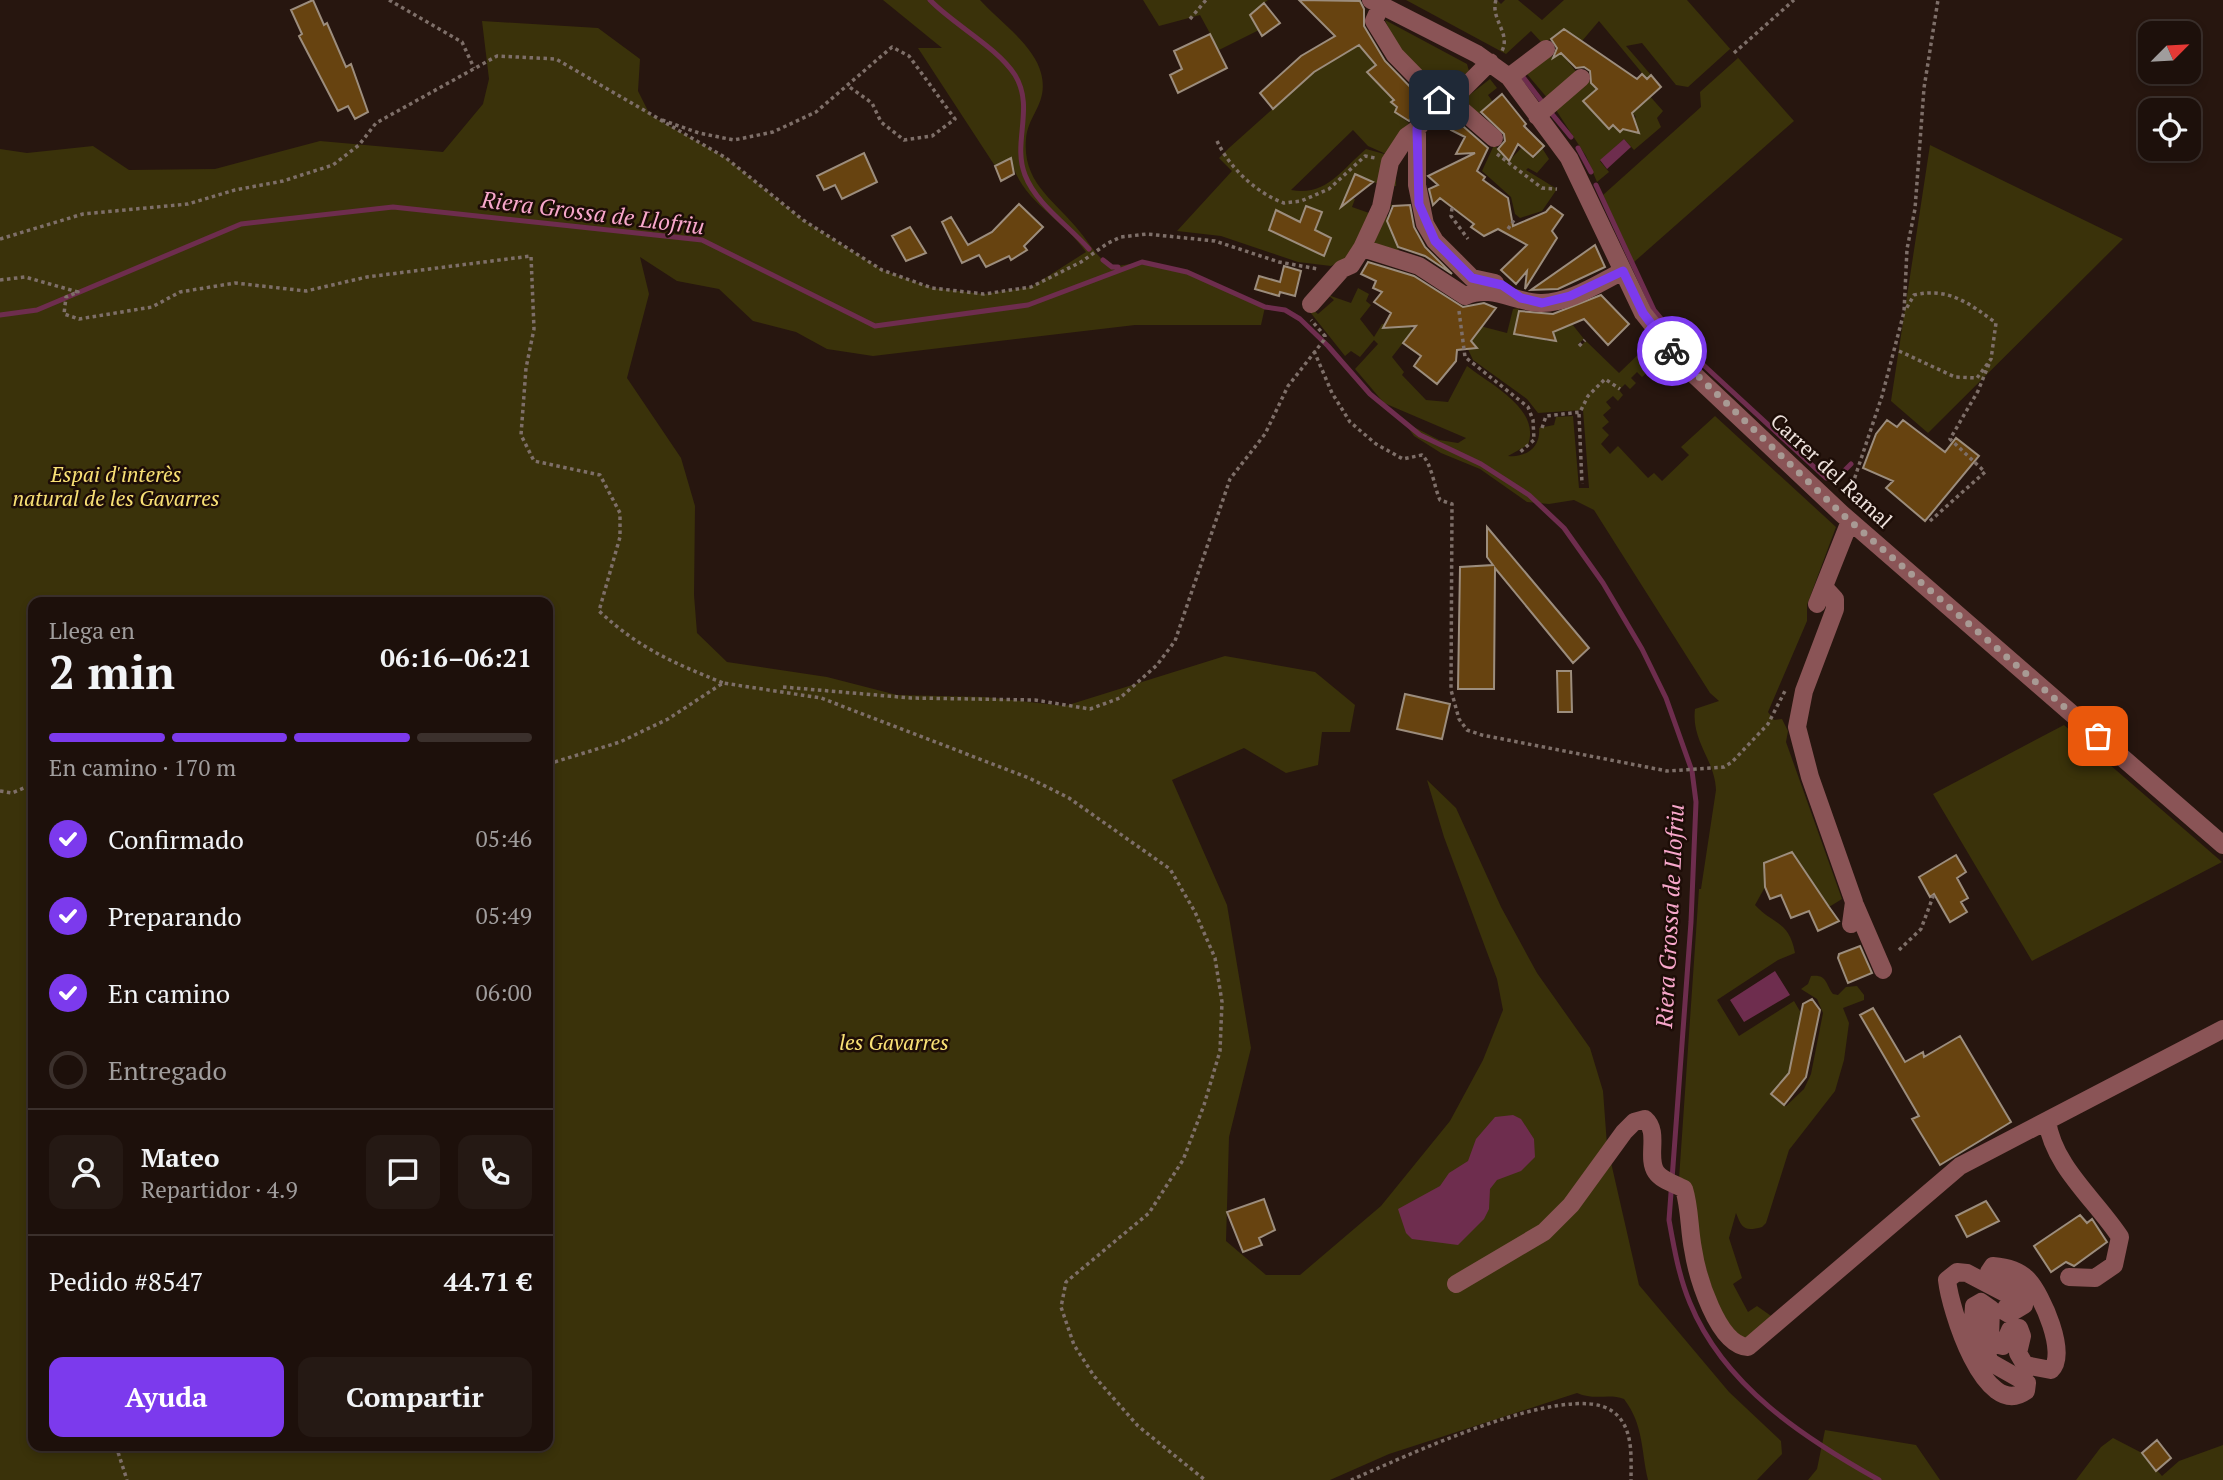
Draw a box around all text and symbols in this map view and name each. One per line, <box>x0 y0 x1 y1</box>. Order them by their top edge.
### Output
north arrow <box>2138 21 2202 84</box>
map controls <box>2138 21 2201 161</box>
pin <box>1409 70 1469 130</box>
icon: home <box>1420 81 1458 119</box>
button: locate <box>2138 98 2201 161</box>
water label: Riera Grossa de Llofriu <box>479 183 706 242</box>
courier <box>1637 316 1707 386</box>
icon: bike <box>1653 332 1691 370</box>
street label: Carrer del Ramal <box>1765 407 1899 534</box>
park label: Espai d'interès natural de les Gavarres <box>13 460 220 512</box>
text: Llega en <box>49 615 135 646</box>
text: 06:16–06:21 <box>380 640 532 674</box>
text: 2 min <box>49 641 175 702</box>
pin <box>2068 706 2128 766</box>
icon: bag <box>2079 717 2117 755</box>
text: En camino · 170 m <box>49 752 236 783</box>
water label: Riera Grossa de Llofriu <box>1648 803 1691 1030</box>
icon: check <box>49 820 87 858</box>
text: Confirmado <box>108 822 244 856</box>
text: 05:46 <box>475 823 532 854</box>
icon: check <box>49 897 87 935</box>
text: Preparando <box>108 899 242 933</box>
text: 05:49 <box>475 900 532 931</box>
icon: check <box>49 974 87 1012</box>
text: En camino <box>108 976 230 1010</box>
text: 06:00 <box>475 977 532 1008</box>
park label: les Gavarres <box>839 1028 949 1056</box>
text: Entregado <box>108 1053 227 1087</box>
button: person <box>49 1135 123 1209</box>
button: chat <box>366 1135 440 1209</box>
button: phone <box>458 1135 532 1209</box>
text: Mateo <box>141 1140 219 1174</box>
text: Repartidor · 4.9 <box>141 1174 298 1205</box>
text: Pedido #8547 <box>49 1264 203 1298</box>
text: 44.71 € <box>444 1264 532 1298</box>
button: Ayuda <box>49 1357 284 1437</box>
button: Compartir <box>298 1357 532 1437</box>

